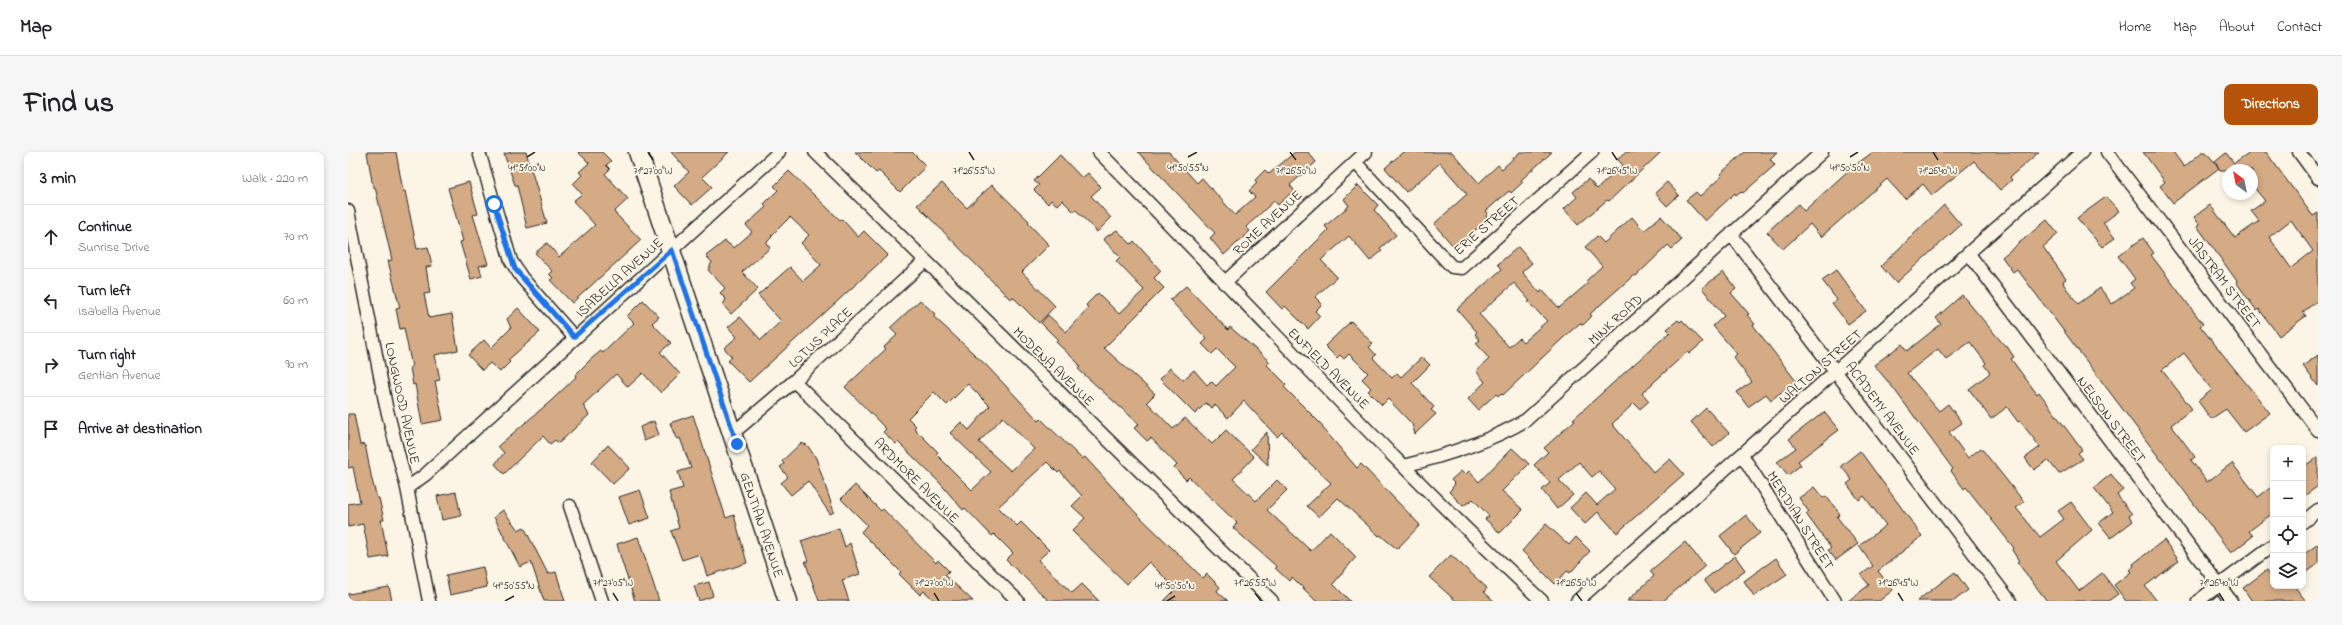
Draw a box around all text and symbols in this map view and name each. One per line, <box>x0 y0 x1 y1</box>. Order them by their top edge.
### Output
text: Map <box>20 14 52 41</box>
text: Home <box>2119 17 2151 38</box>
text: Map <box>2173 17 2197 38</box>
text: About <box>2219 17 2255 38</box>
text: Contact <box>2277 17 2322 38</box>
text: Find us <box>24 84 114 125</box>
button: Directions <box>2224 84 2318 125</box>
text: 41°51'00"N <box>508 161 546 176</box>
text: 41°50'55"N <box>1167 161 1209 176</box>
text: 41°50'50"N <box>1830 161 1870 176</box>
text: 71°27'00"W <box>634 164 673 179</box>
text: 71°26'55"W <box>953 164 995 179</box>
text: 71°26'50"W <box>1276 164 1317 179</box>
text: 71°26'45"W <box>1597 164 1637 179</box>
text: 71°26'40"W <box>1919 164 1958 179</box>
north arrow <box>2222 164 2258 200</box>
text: 3 min <box>40 166 76 191</box>
text: Walk · 220 m <box>242 169 308 188</box>
street label: ROME AVENUE <box>1229 185 1307 261</box>
street label: ERIE STREET <box>1449 192 1525 261</box>
route start <box>485 195 503 213</box>
text: Continue <box>78 216 132 238</box>
icon: ahead <box>40 226 62 248</box>
text: 70 m <box>284 227 308 246</box>
street label: JASTRAM STREET <box>2182 232 2265 333</box>
street label: ISABELLA AVENUE <box>571 233 669 323</box>
text: Sunrise Drive <box>78 238 149 257</box>
text: Turn left <box>78 280 131 302</box>
icon: left <box>40 290 62 312</box>
street label: MINK ROAD <box>1584 290 1648 351</box>
text: 60 m <box>283 291 308 310</box>
text: Isabella Avenue <box>78 302 161 321</box>
street label: LOTUS PLACE <box>784 303 858 373</box>
street label: MODENA AVENUE <box>1007 323 1099 412</box>
street label: ENFIELD AVENUE <box>1282 323 1374 415</box>
street label: WALTON STREET <box>1775 325 1867 409</box>
street label: LONGWOOD AVENUE <box>378 340 425 466</box>
text: Turn right <box>78 344 136 366</box>
icon: right <box>40 354 62 376</box>
text: 90 m <box>285 355 308 374</box>
street label: ACADEMY AVENUE <box>1840 358 1924 460</box>
text: Gentian Avenue <box>78 366 161 385</box>
street label: NELSON STREET <box>2071 372 2150 468</box>
icon: arrive <box>40 418 62 440</box>
text: Arrive at destination <box>78 418 202 440</box>
street label: ARDMORE AVENUE <box>868 433 964 529</box>
route end <box>728 435 746 453</box>
map controls <box>2270 445 2306 589</box>
button: + <box>2270 445 2306 481</box>
street label: MERIDIAN STREET <box>1761 467 1839 574</box>
street label: GENTIAN AVENUE <box>734 470 789 581</box>
button: − <box>2270 481 2306 517</box>
button: locate <box>2270 517 2306 553</box>
button: layers <box>2270 553 2306 589</box>
text: 71°27'05"W <box>593 576 633 591</box>
text: 71°27'00"W <box>915 576 954 591</box>
text: 71°26'55"W <box>1234 576 1276 591</box>
text: 71°26'50"W <box>1556 576 1597 591</box>
text: 71°26'45"W <box>1878 576 1918 591</box>
text: 71°26'40"W <box>2200 576 2239 591</box>
text: 41°50'55"N <box>493 579 535 594</box>
text: 41°50'50"N <box>1155 579 1195 594</box>

